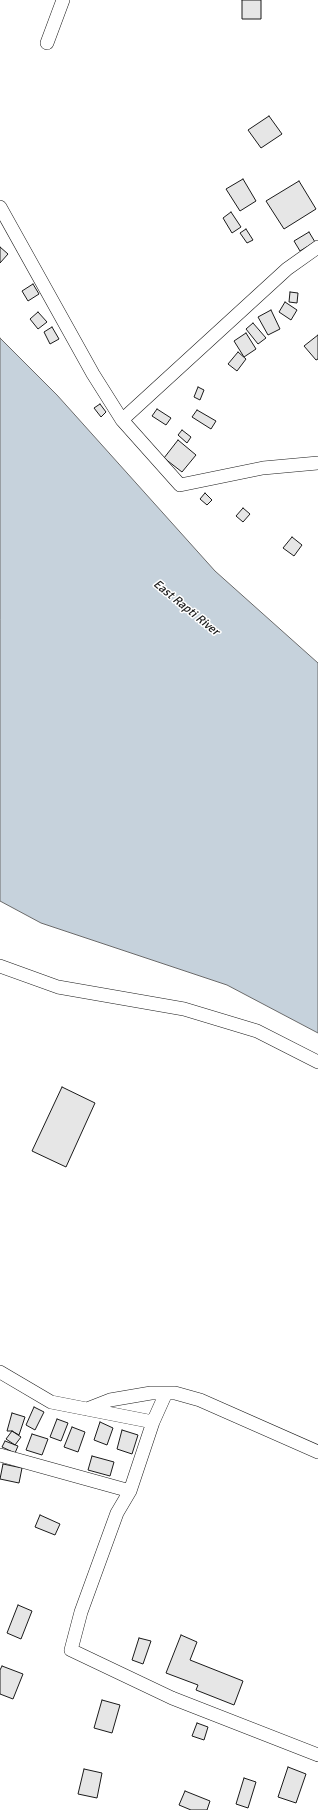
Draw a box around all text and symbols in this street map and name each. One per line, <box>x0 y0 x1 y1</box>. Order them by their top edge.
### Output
water label: East Rapti River <box>150 577 222 639</box>

